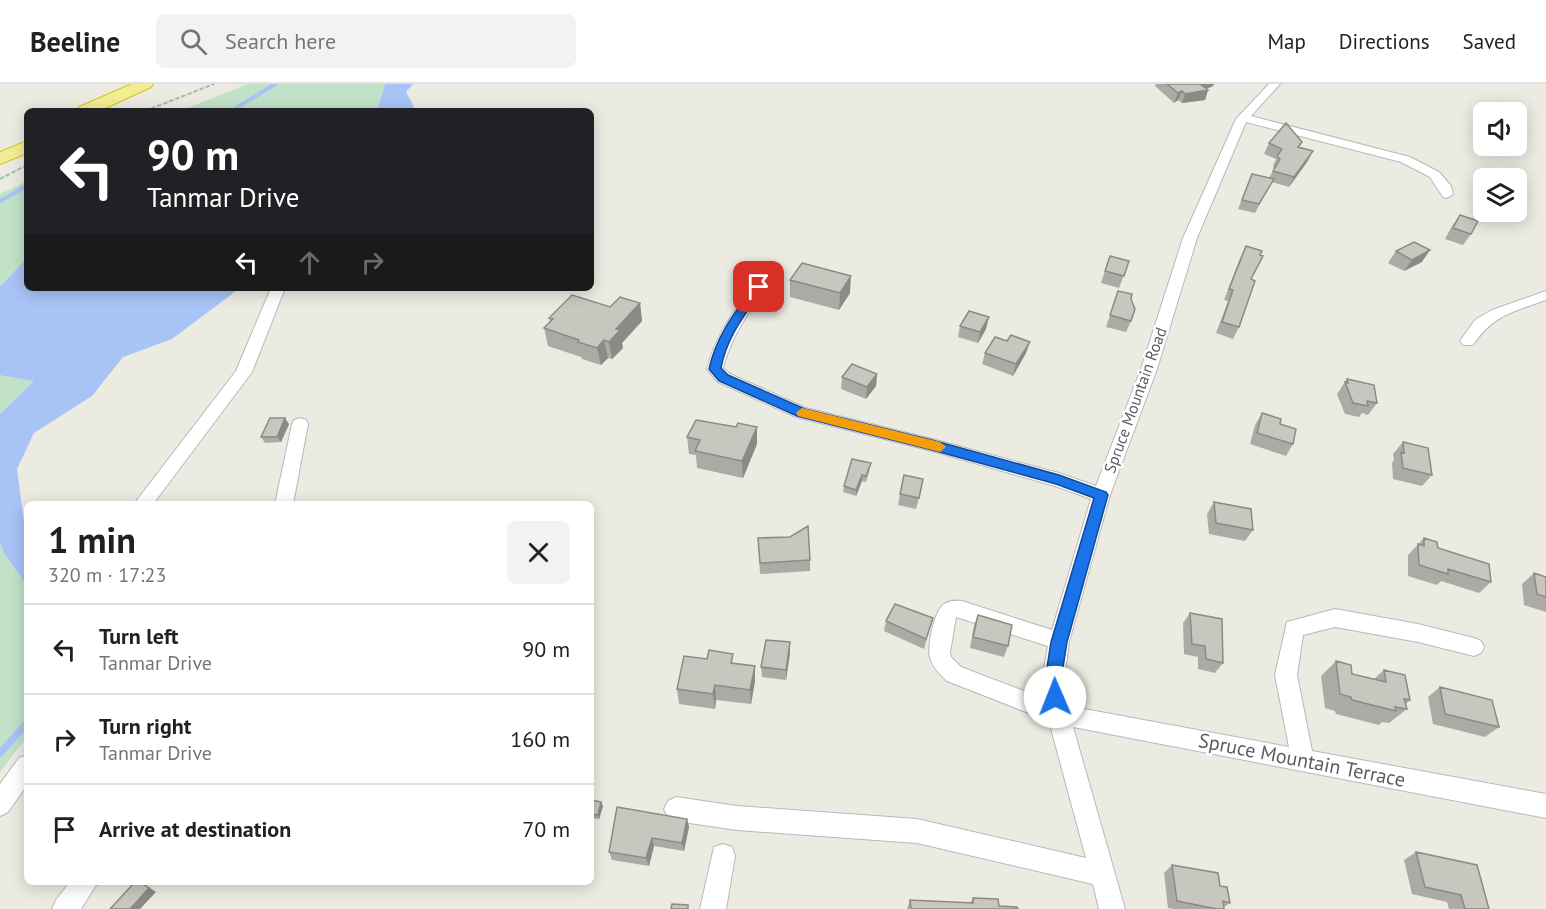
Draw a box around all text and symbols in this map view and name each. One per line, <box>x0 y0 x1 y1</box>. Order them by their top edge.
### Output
search box <box>156 14 576 68</box>
text: Beeline <box>30 23 120 60</box>
icon: search <box>177 25 210 58</box>
text: Search here <box>225 27 336 55</box>
text: Map <box>1267 28 1306 55</box>
text: Directions <box>1339 28 1430 55</box>
text: Saved <box>1463 28 1516 55</box>
map controls <box>1473 102 1527 222</box>
button: sound <box>1473 102 1527 156</box>
text: 90 m <box>147 127 239 182</box>
icon: left <box>48 132 126 210</box>
button: layers <box>1473 168 1527 222</box>
text: Tanmar Drive <box>147 180 300 214</box>
icon: left <box>230 246 263 279</box>
icon: ahead <box>293 246 326 279</box>
icon: right <box>356 246 389 279</box>
pin <box>733 261 784 312</box>
icon: arrive <box>742 270 775 303</box>
street label: Spruce Mountain Road <box>1099 324 1171 476</box>
text: 1 min <box>48 516 136 563</box>
button: close <box>507 521 570 584</box>
text: 320 m · 17:23 <box>48 562 166 588</box>
text: Turn left <box>99 622 179 650</box>
icon: left <box>48 633 81 666</box>
text: 90 m <box>522 635 570 663</box>
text: Tanmar Drive <box>99 650 212 676</box>
position arrow <box>1023 665 1087 729</box>
text: Turn right <box>99 712 191 740</box>
icon: right <box>48 723 81 756</box>
text: 160 m <box>510 725 570 753</box>
street label: Spruce Mountain Terrace <box>1196 727 1408 793</box>
text: Tanmar Drive <box>99 740 212 766</box>
icon: arrive <box>48 813 81 846</box>
text: Arrive at destination <box>99 815 291 843</box>
text: 70 m <box>522 815 570 843</box>

